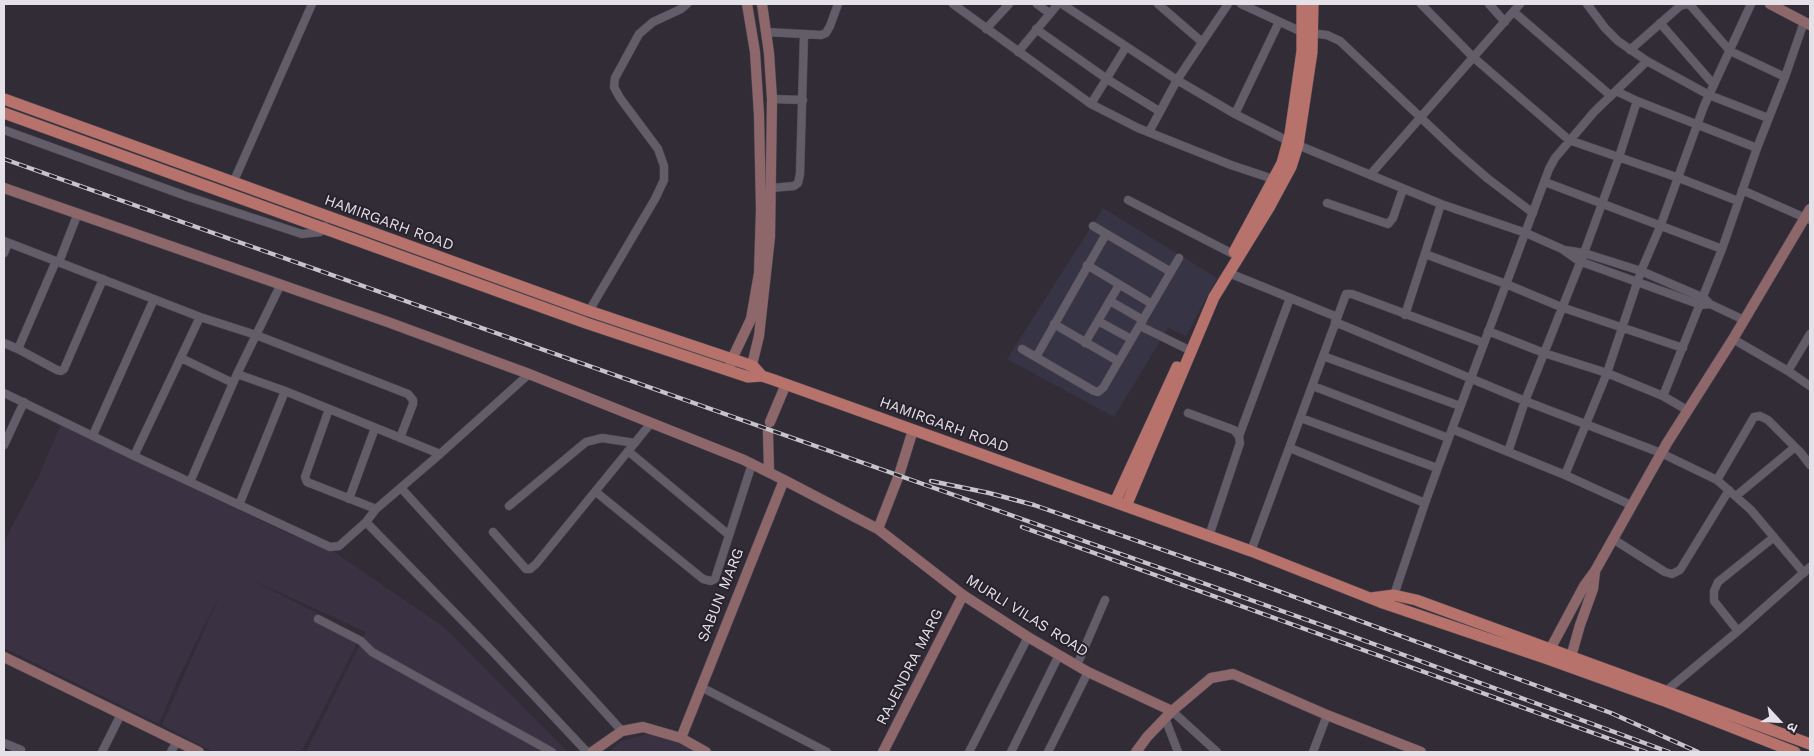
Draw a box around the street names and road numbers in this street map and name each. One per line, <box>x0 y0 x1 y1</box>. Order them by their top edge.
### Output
street label: HAMIRGARH ROAD <box>322 191 456 255</box>
street label: HAMIRGARH ROAD <box>877 393 1011 457</box>
street label: SABUN MARG <box>694 546 748 644</box>
street label: MURLI VILAS ROAD <box>962 571 1092 661</box>
street label: RAJENDRA MARG <box>873 606 947 728</box>

